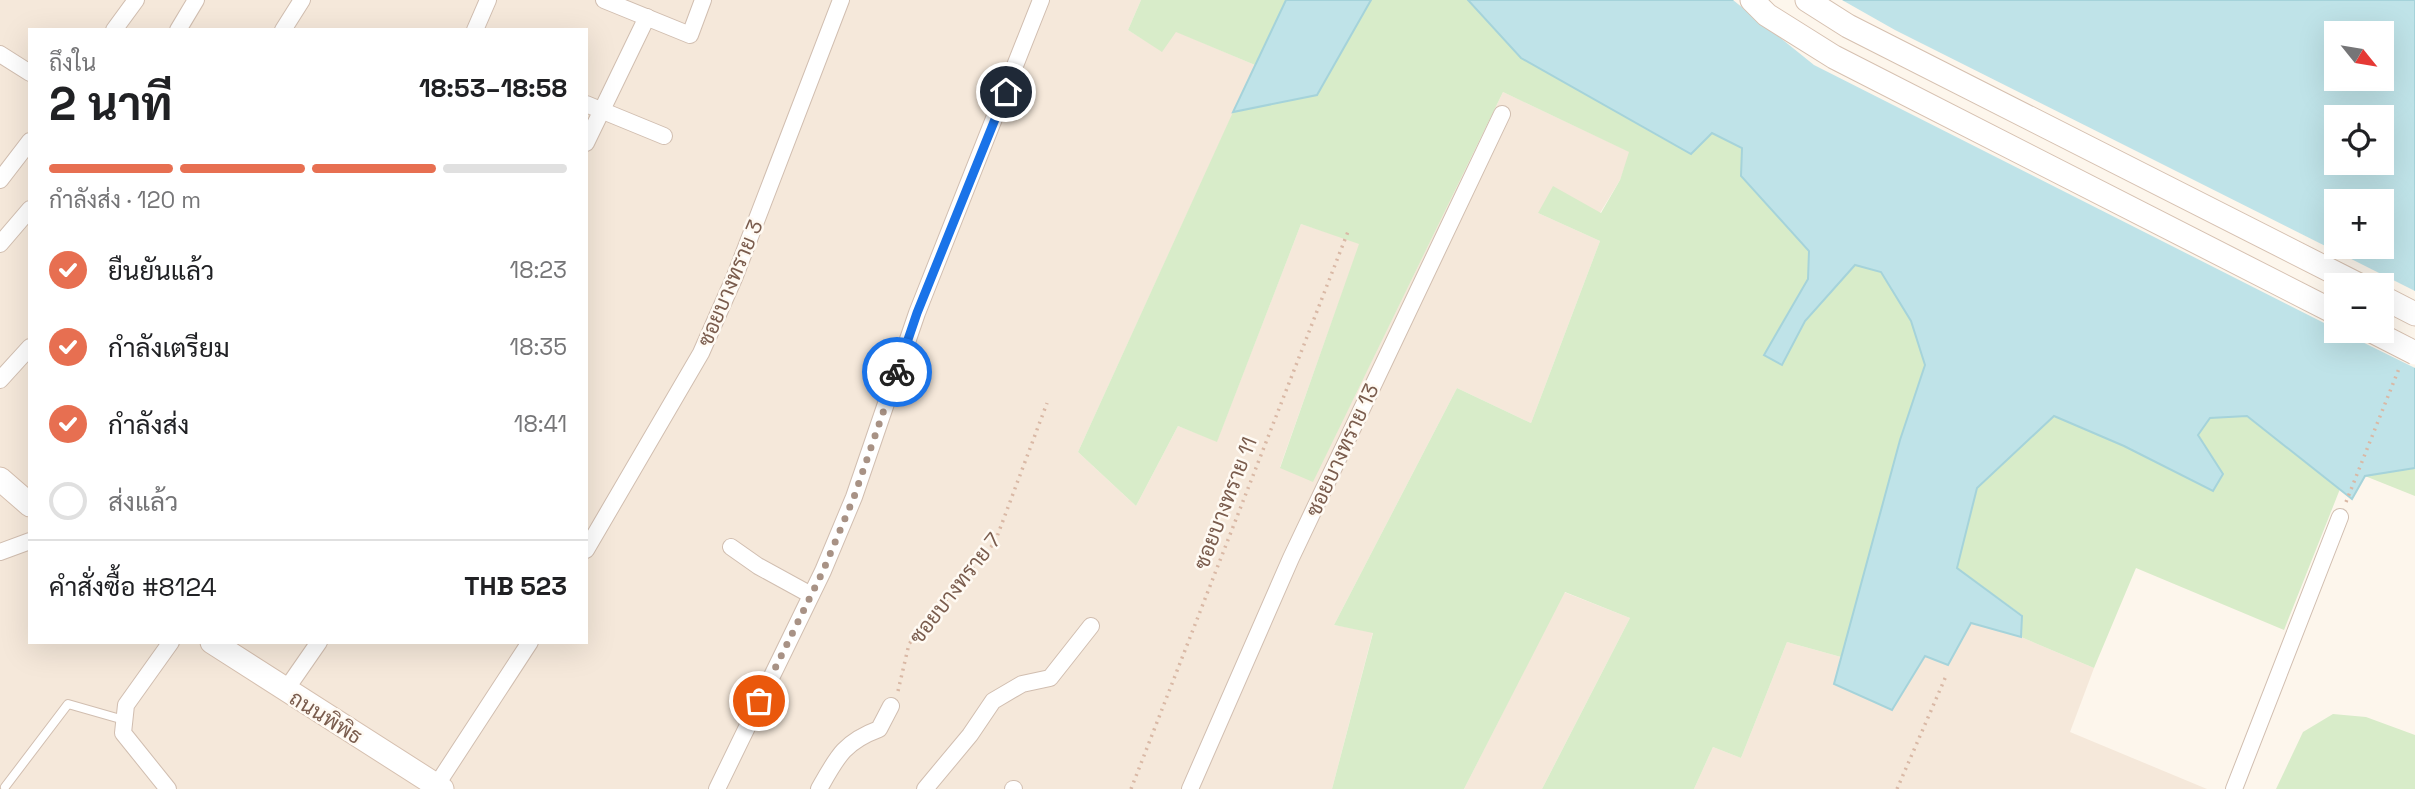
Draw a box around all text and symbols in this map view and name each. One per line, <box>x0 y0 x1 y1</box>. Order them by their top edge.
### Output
north arrow <box>2324 21 2394 91</box>
map controls <box>2324 21 2394 343</box>
text: ถึงใน <box>49 48 96 78</box>
pin <box>976 62 1036 122</box>
text: 18:53–18:58 <box>419 71 567 105</box>
icon: home <box>987 73 1025 111</box>
text: 2 นาที <box>49 75 173 133</box>
button: locate <box>2324 105 2394 175</box>
text: กำลังส่ง · 120 m <box>49 185 201 215</box>
button: + <box>2324 189 2394 259</box>
street label: ซอยบางทราย 3 <box>691 216 769 350</box>
icon: check <box>49 251 87 289</box>
text: ยืนยันแล้ว <box>108 254 214 288</box>
text: 18:23 <box>510 255 567 285</box>
button: − <box>2324 273 2394 343</box>
icon: check <box>49 328 87 366</box>
text: กำลังเตรียม <box>108 331 230 365</box>
text: 18:35 <box>510 332 567 362</box>
courier <box>862 337 932 407</box>
icon: bike <box>878 353 916 391</box>
street label: ซอยบางทราย 13 <box>1299 379 1385 521</box>
icon: check <box>49 405 87 443</box>
text: กำลังส่ง <box>108 408 189 442</box>
text: 18:41 <box>514 409 567 439</box>
street label: ซอยบางทราย 11 <box>1187 433 1263 573</box>
text: ส่งแล้ว <box>108 485 178 519</box>
street label: ซอยบางทราย 7 <box>903 527 1007 649</box>
text: THB 523 <box>464 569 567 603</box>
text: คำสั่งซื้อ #8124 <box>49 570 217 604</box>
pin <box>729 671 789 731</box>
icon: bag <box>740 682 778 720</box>
street label: ถนนพิพิธ <box>285 684 367 750</box>

